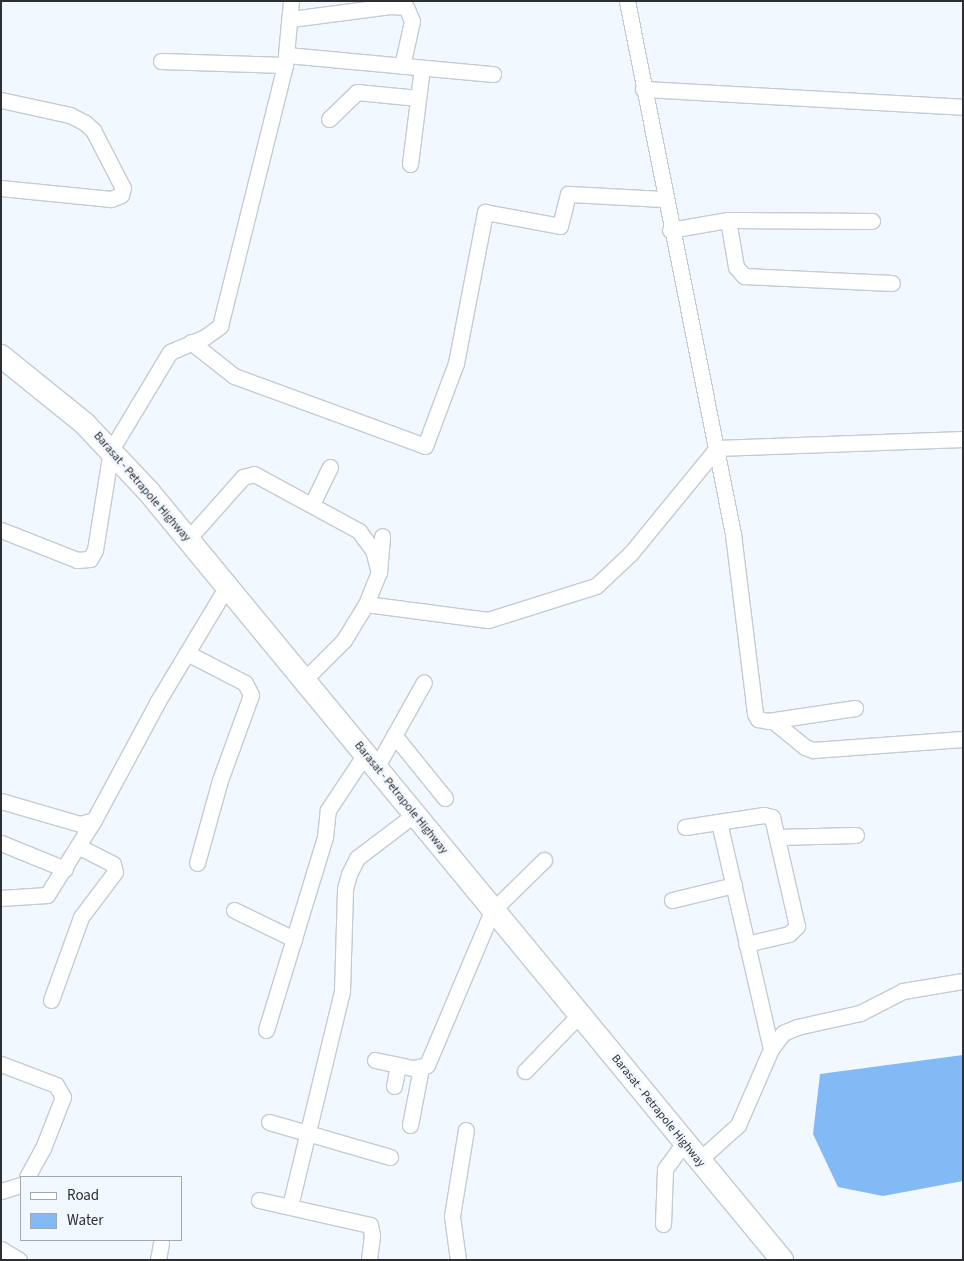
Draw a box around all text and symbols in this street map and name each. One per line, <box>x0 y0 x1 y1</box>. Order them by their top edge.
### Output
street label: Barasat - Petrapole Highway <box>90 429 194 545</box>
street label: Barasat - Petrapole Highway <box>351 739 451 857</box>
street label: Barasat - Petrapole Highway <box>608 1052 708 1170</box>
legend <box>20 1176 182 1241</box>
text: Road <box>67 1185 99 1206</box>
text: Water <box>67 1210 103 1231</box>

